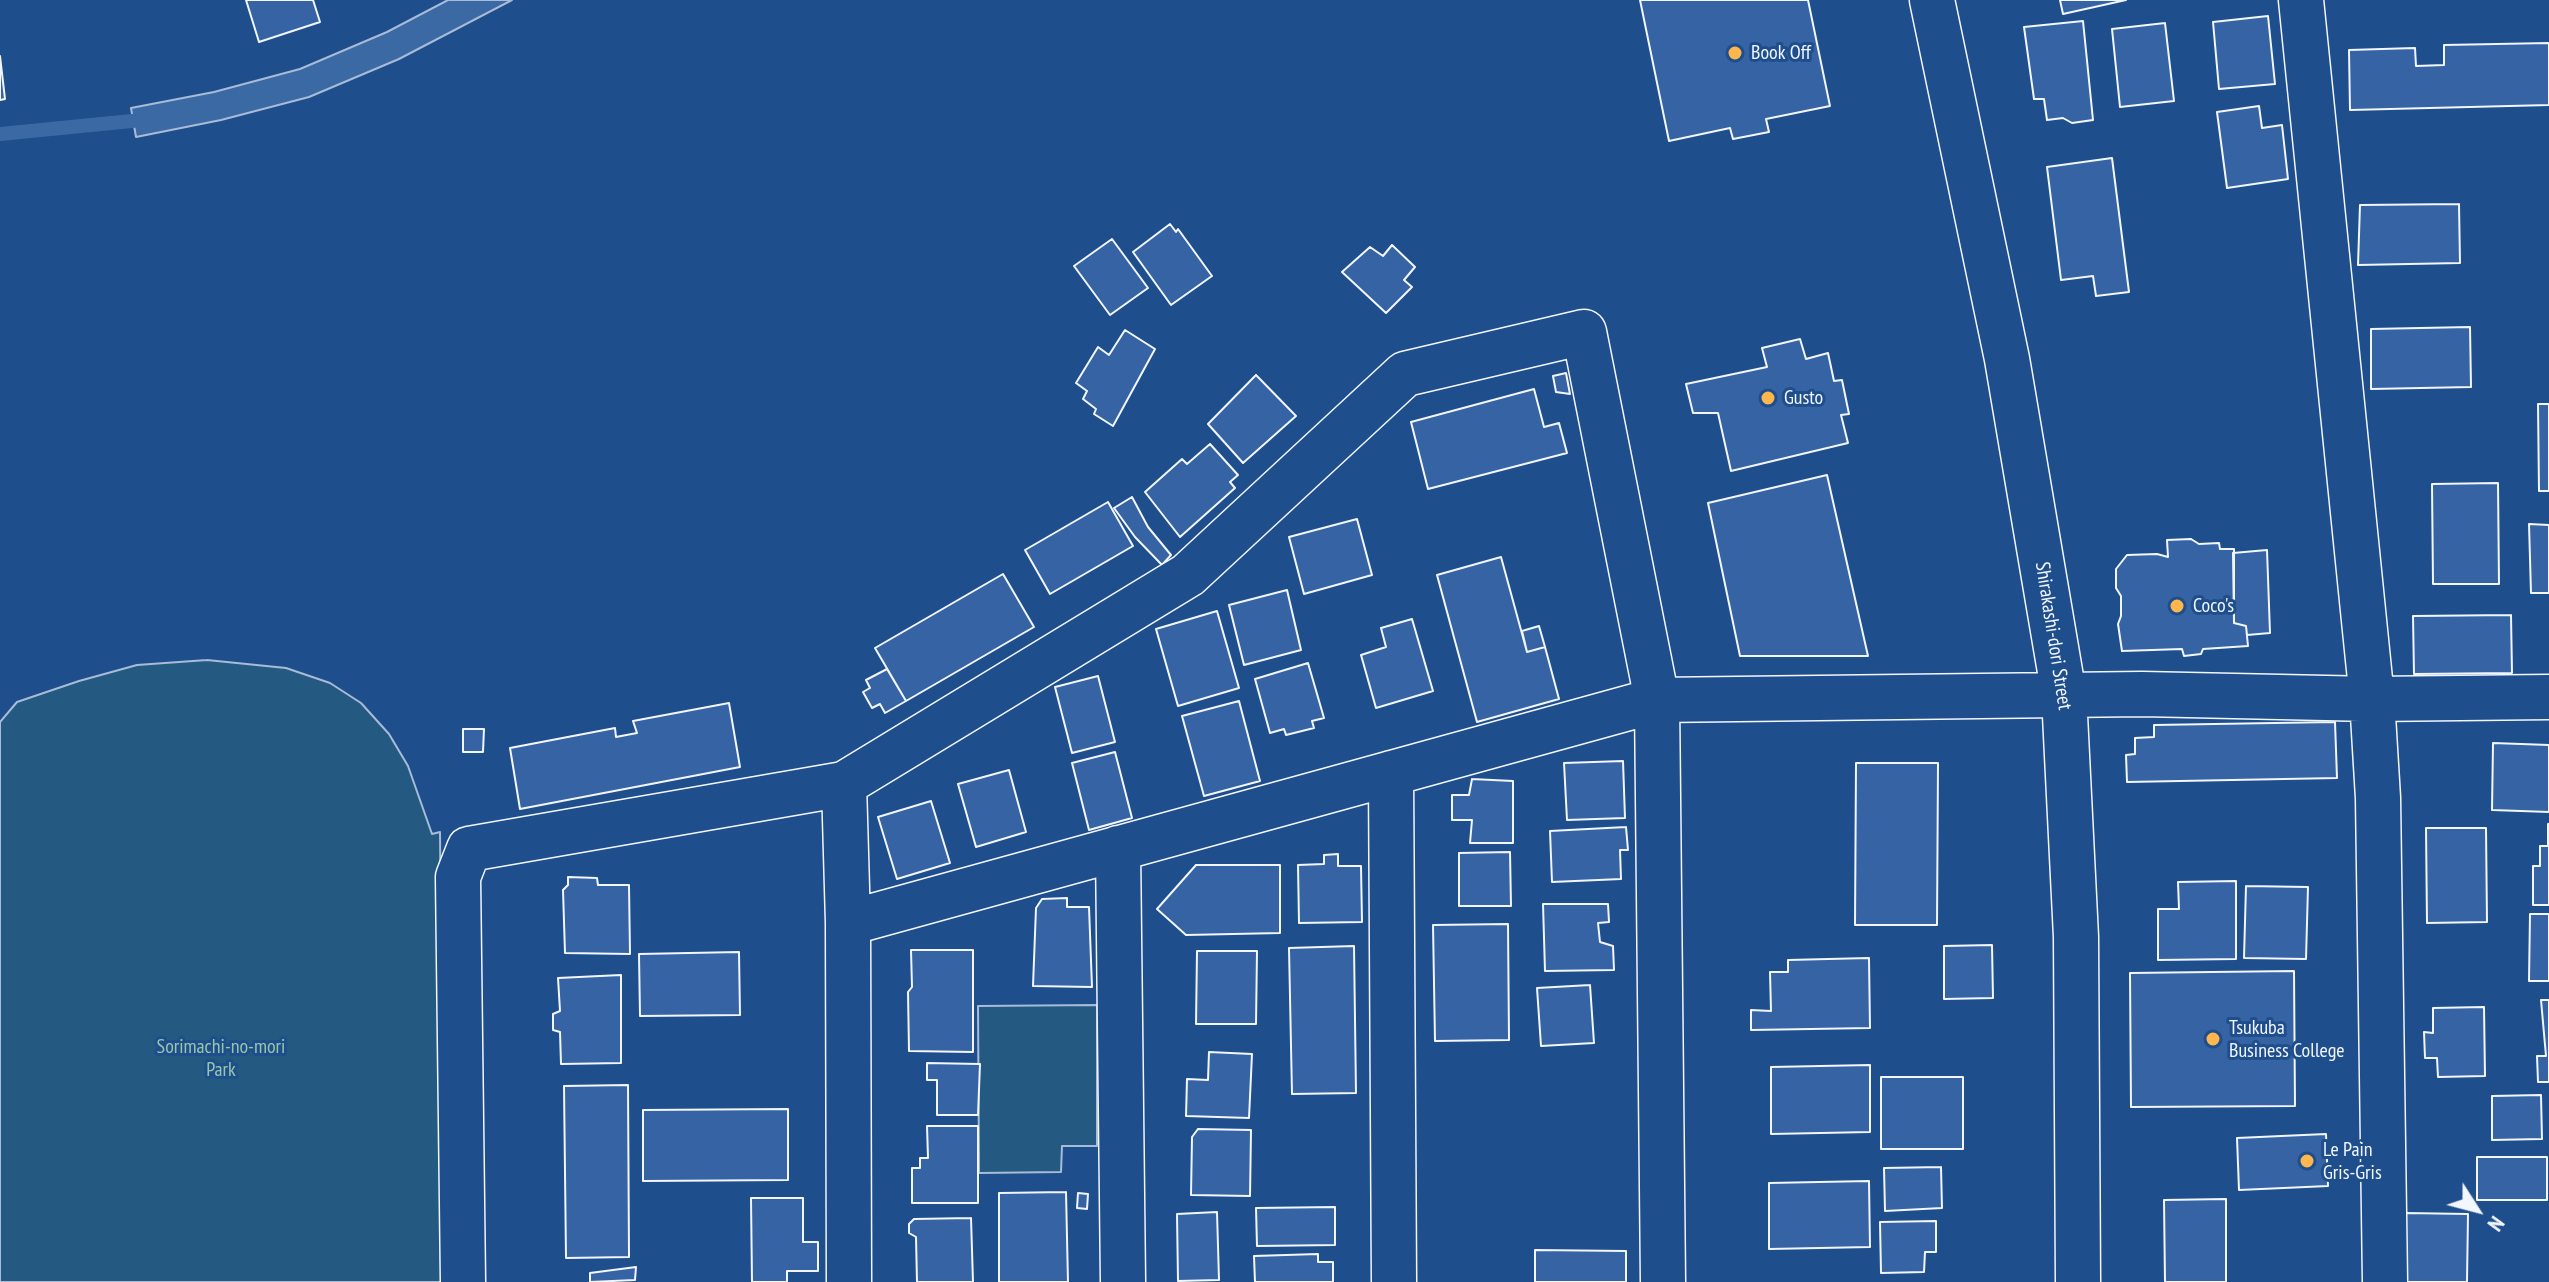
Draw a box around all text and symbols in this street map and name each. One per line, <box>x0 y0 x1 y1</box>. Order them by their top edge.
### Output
place label: Book Off <box>1751 41 1811 65</box>
marker: Book Off <box>1726 44 1744 62</box>
place label: Gusto <box>1784 386 1823 410</box>
marker: Gusto <box>1759 389 1777 407</box>
street label: Shirakashi-dori Street <box>2029 560 2077 712</box>
place label: Coco's <box>2193 594 2234 618</box>
marker: Coco's <box>2168 597 2186 615</box>
place label: Tsukuba Business College <box>2229 1016 2345 1063</box>
marker: Tsukuba Business College <box>2204 1030 2222 1048</box>
park label: Sorimachi-no-mori Park <box>157 1035 285 1082</box>
place label: Le Pain Gris-Gris <box>2323 1138 2382 1185</box>
marker: Le Pain Gris-Gris <box>2298 1152 2316 1170</box>
north arrow <box>2437 1170 2517 1250</box>
text: N <box>2482 1211 2511 1237</box>

